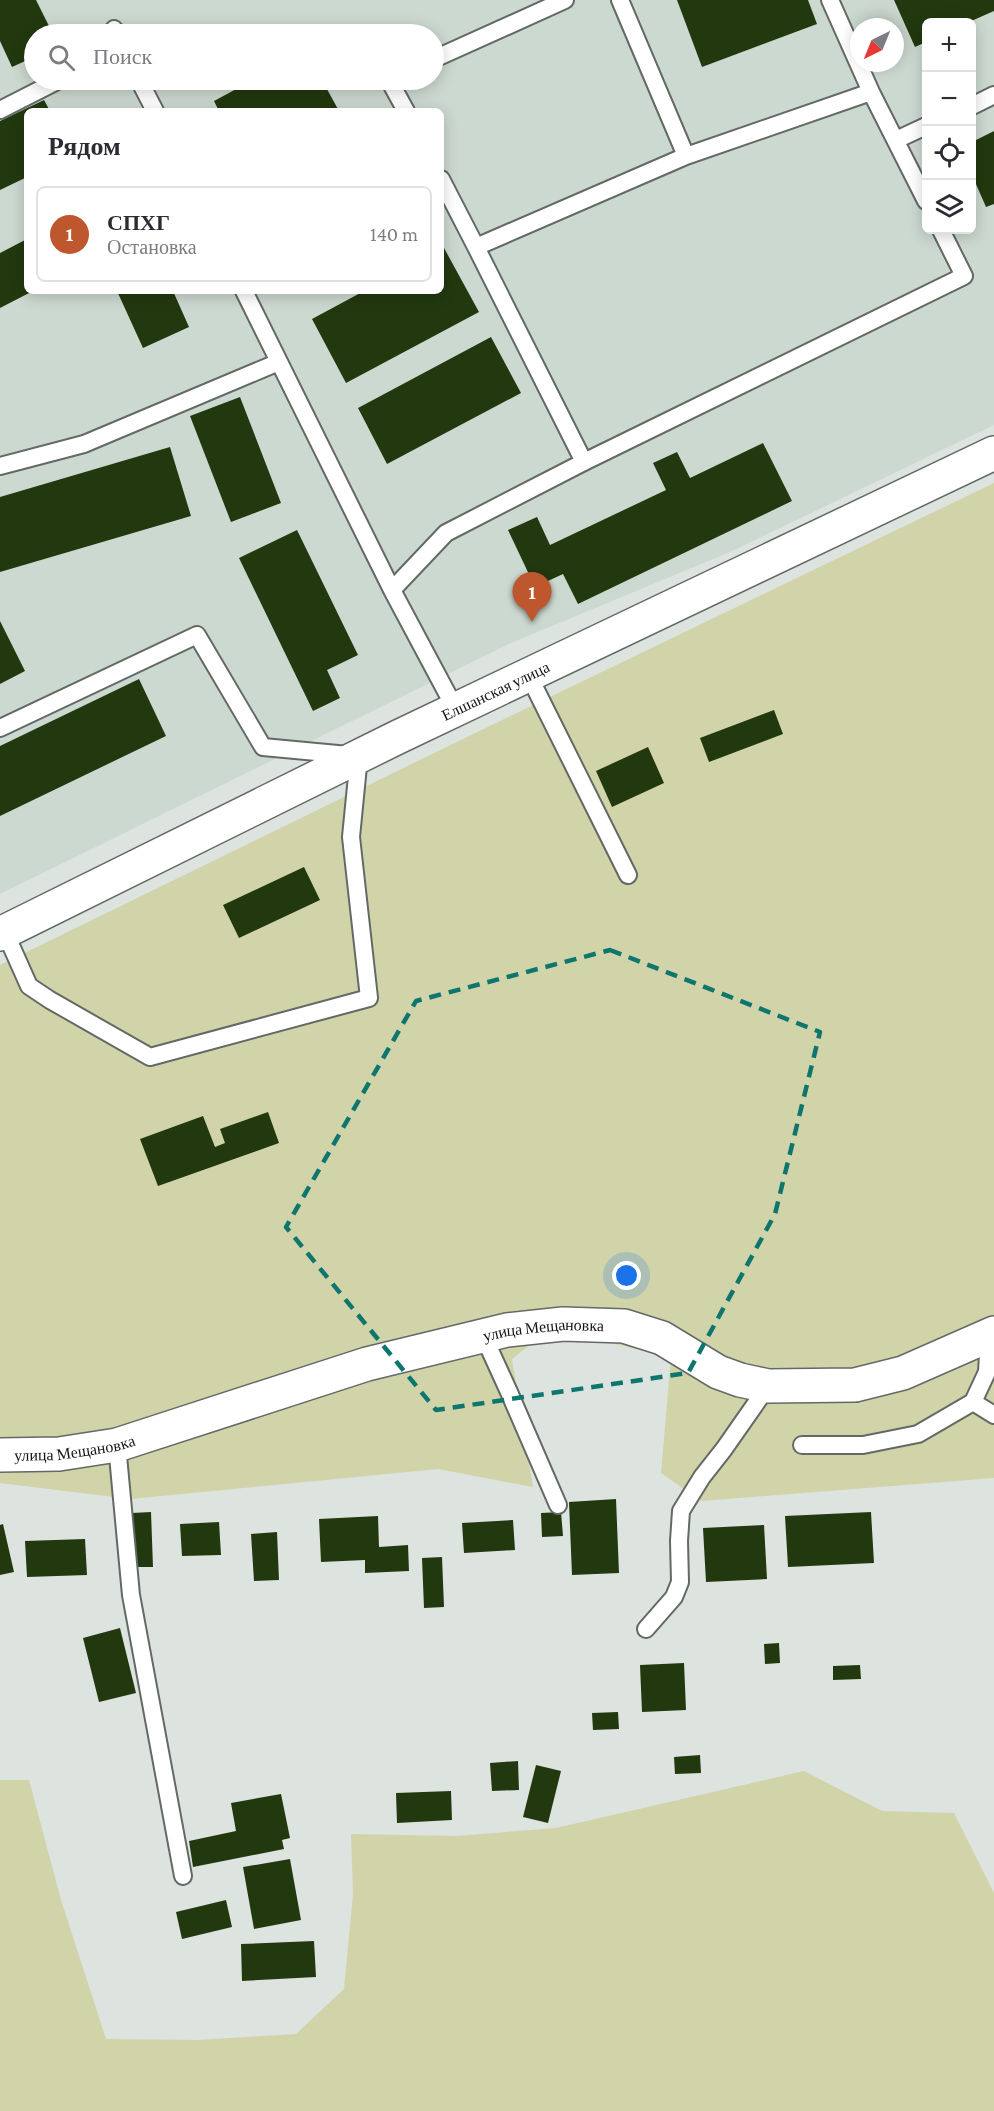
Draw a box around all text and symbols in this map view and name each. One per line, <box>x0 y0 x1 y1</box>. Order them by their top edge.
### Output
north arrow <box>850 18 904 72</box>
map controls <box>922 18 976 234</box>
button: + <box>922 18 976 72</box>
search box <box>24 24 444 90</box>
icon: search <box>45 41 78 74</box>
text: Поиск <box>93 44 152 69</box>
button: − <box>922 72 976 126</box>
button: locate <box>922 126 976 180</box>
text: Рядом <box>48 132 121 161</box>
button: layers <box>922 180 976 234</box>
text: СПХГ <box>107 210 170 235</box>
text: 1 <box>66 223 73 245</box>
text: 140 m <box>370 223 418 245</box>
text: Остановка <box>107 236 197 258</box>
pin: 1 <box>512 572 552 622</box>
street label: Елшанская улица <box>439 658 552 724</box>
your location <box>612 1261 641 1290</box>
street label: улица Мещановка <box>481 1316 604 1345</box>
street label: улица Мещановка <box>14 1432 137 1465</box>

